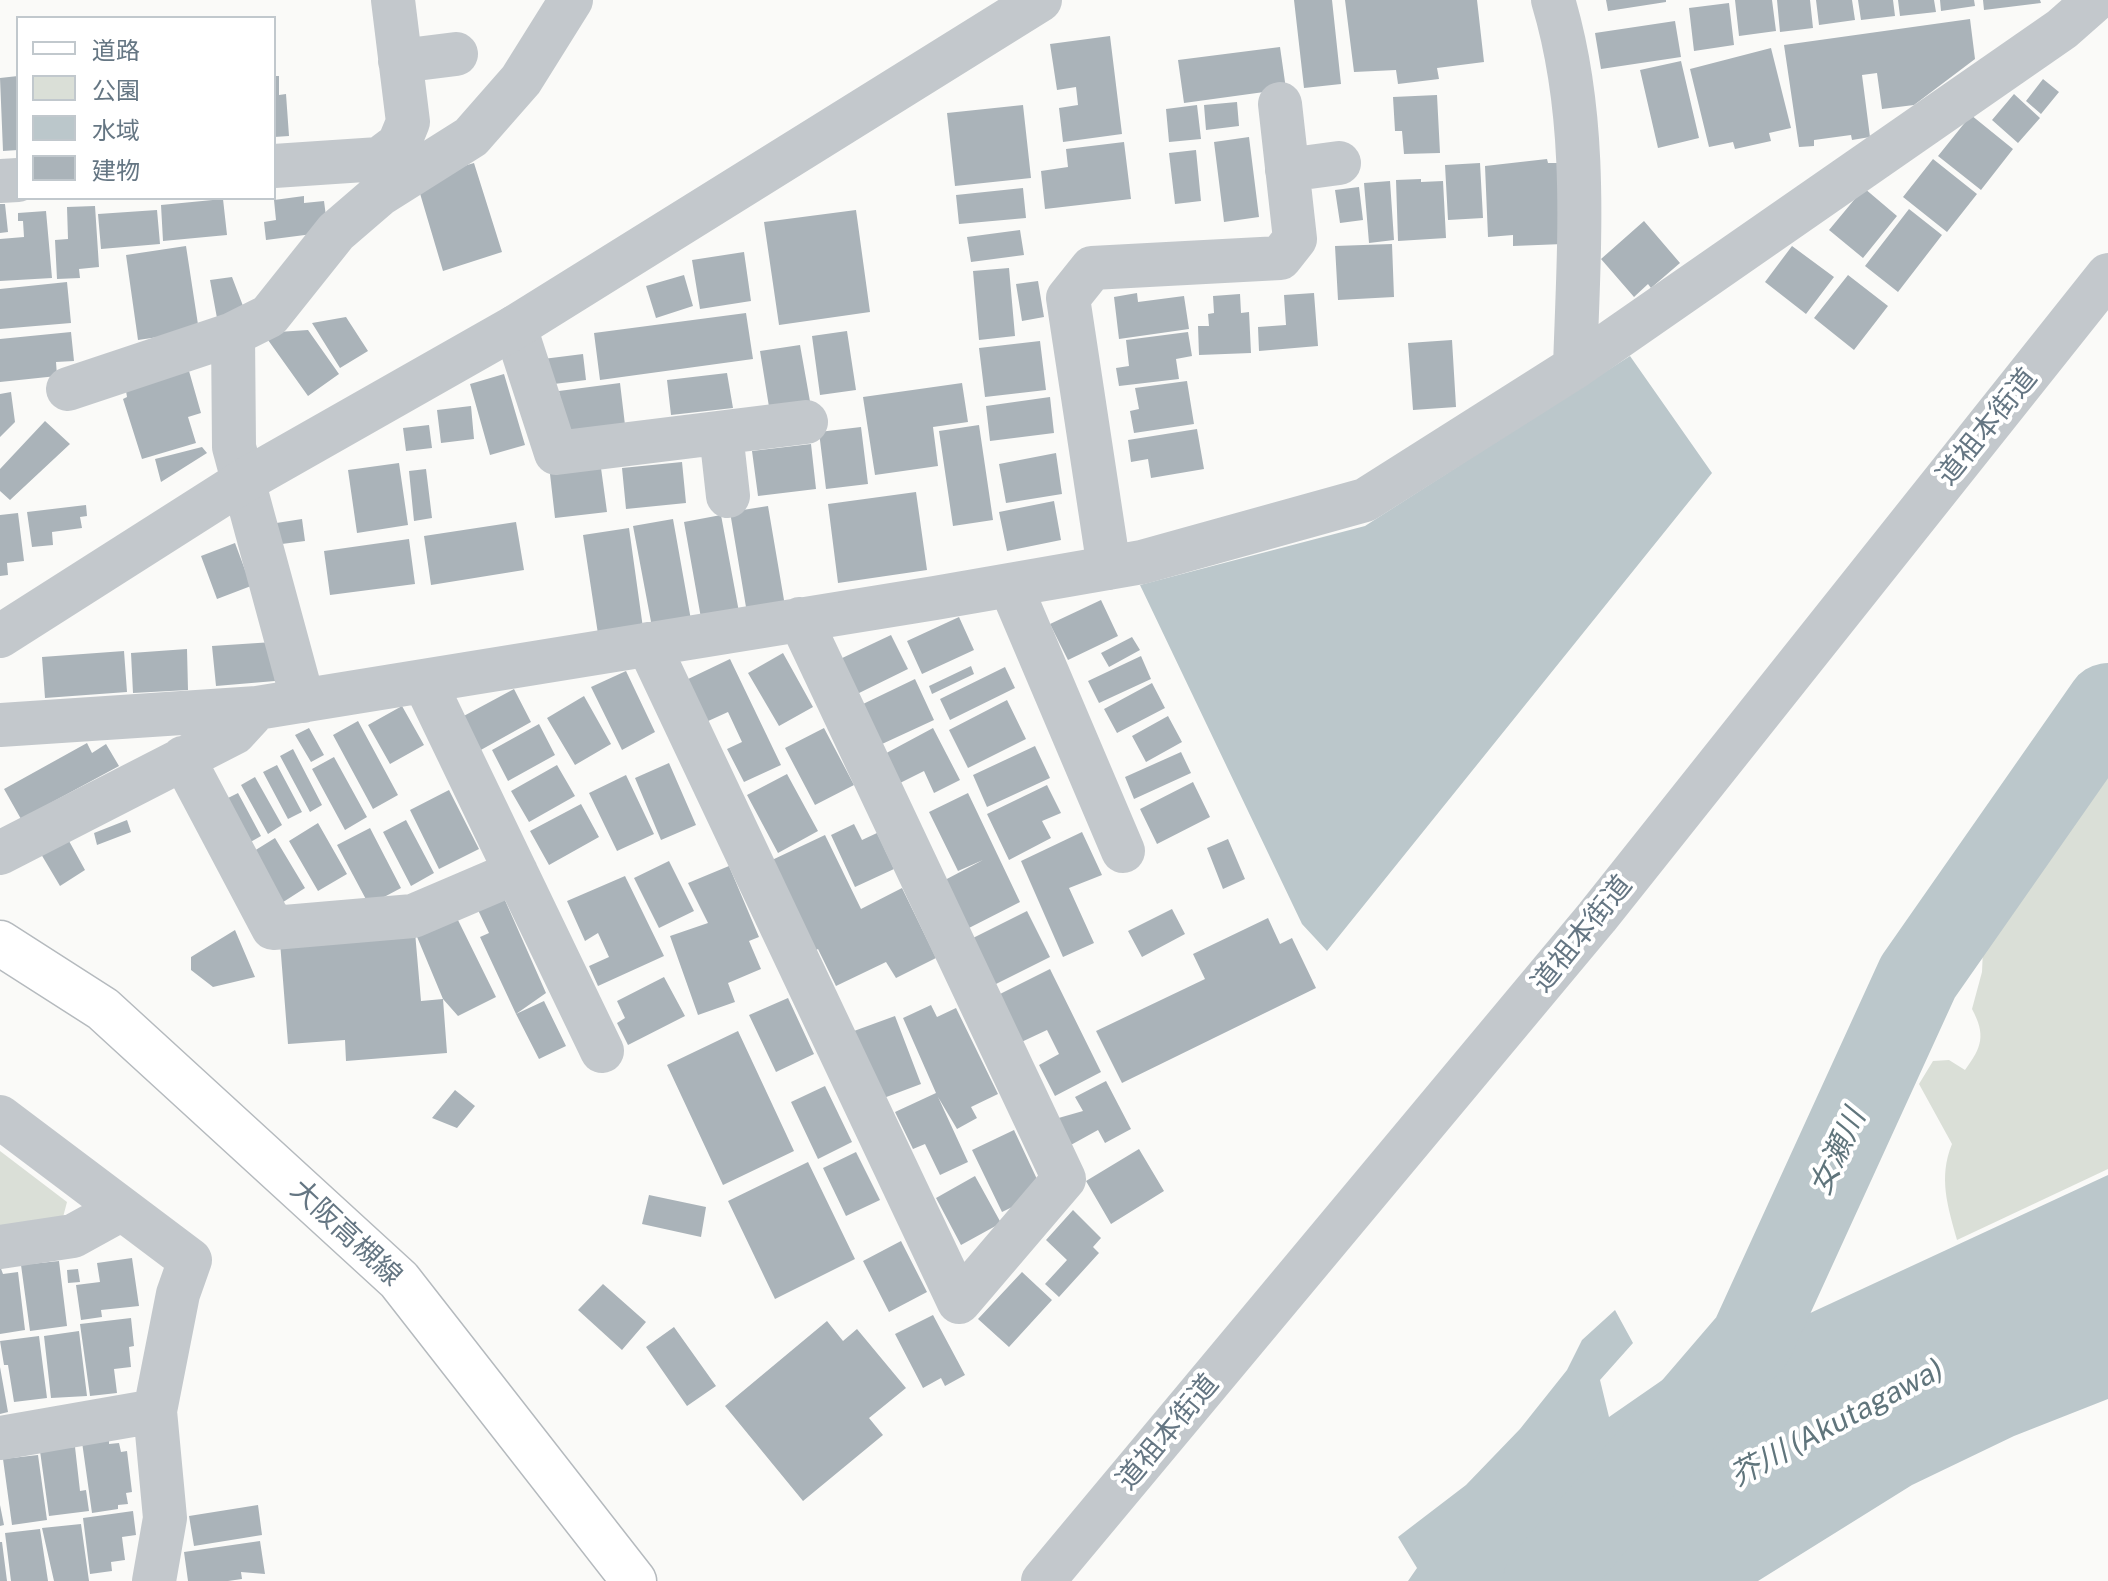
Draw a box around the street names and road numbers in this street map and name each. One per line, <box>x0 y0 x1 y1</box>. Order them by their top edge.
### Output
street label: 道祖本街道 <box>1930 362 2044 492</box>
street label: 道祖本街道 <box>1525 869 1639 999</box>
street label: 大阪高槻線 <box>283 1173 409 1293</box>
street label: 道祖本街道 <box>1110 1368 1226 1496</box>

